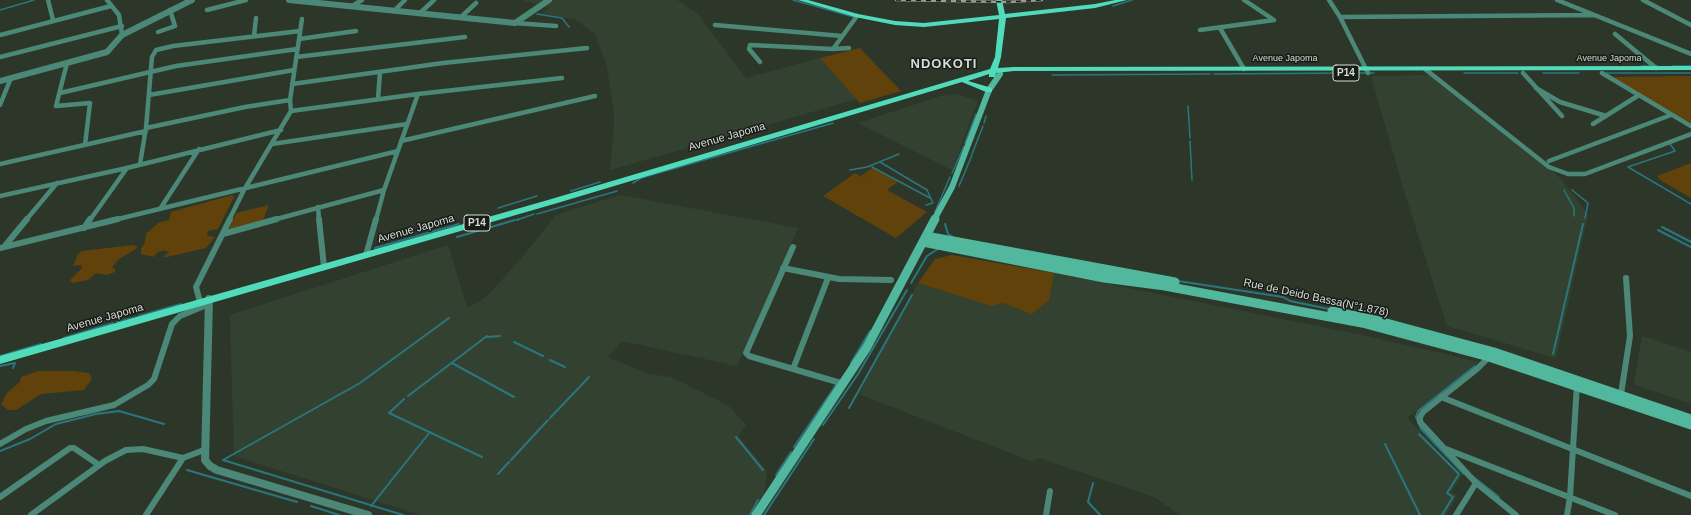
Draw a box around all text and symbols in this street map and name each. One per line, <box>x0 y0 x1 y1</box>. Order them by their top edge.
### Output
street label: Avenue Japoma <box>1253 54 1317 64</box>
street label: Avenue Japoma <box>1577 54 1641 64</box>
district label: NDOKOTI <box>911 56 977 72</box>
road number: P14 <box>1333 65 1359 81</box>
street label: Avenue Japoma <box>687 120 767 154</box>
street label: Avenue Japoma <box>376 212 456 246</box>
road number: P14 <box>464 215 490 231</box>
street label: Rue de Deido Bassa(N°1.878) <box>1242 276 1390 320</box>
street label: Avenue Japoma <box>65 301 145 335</box>

